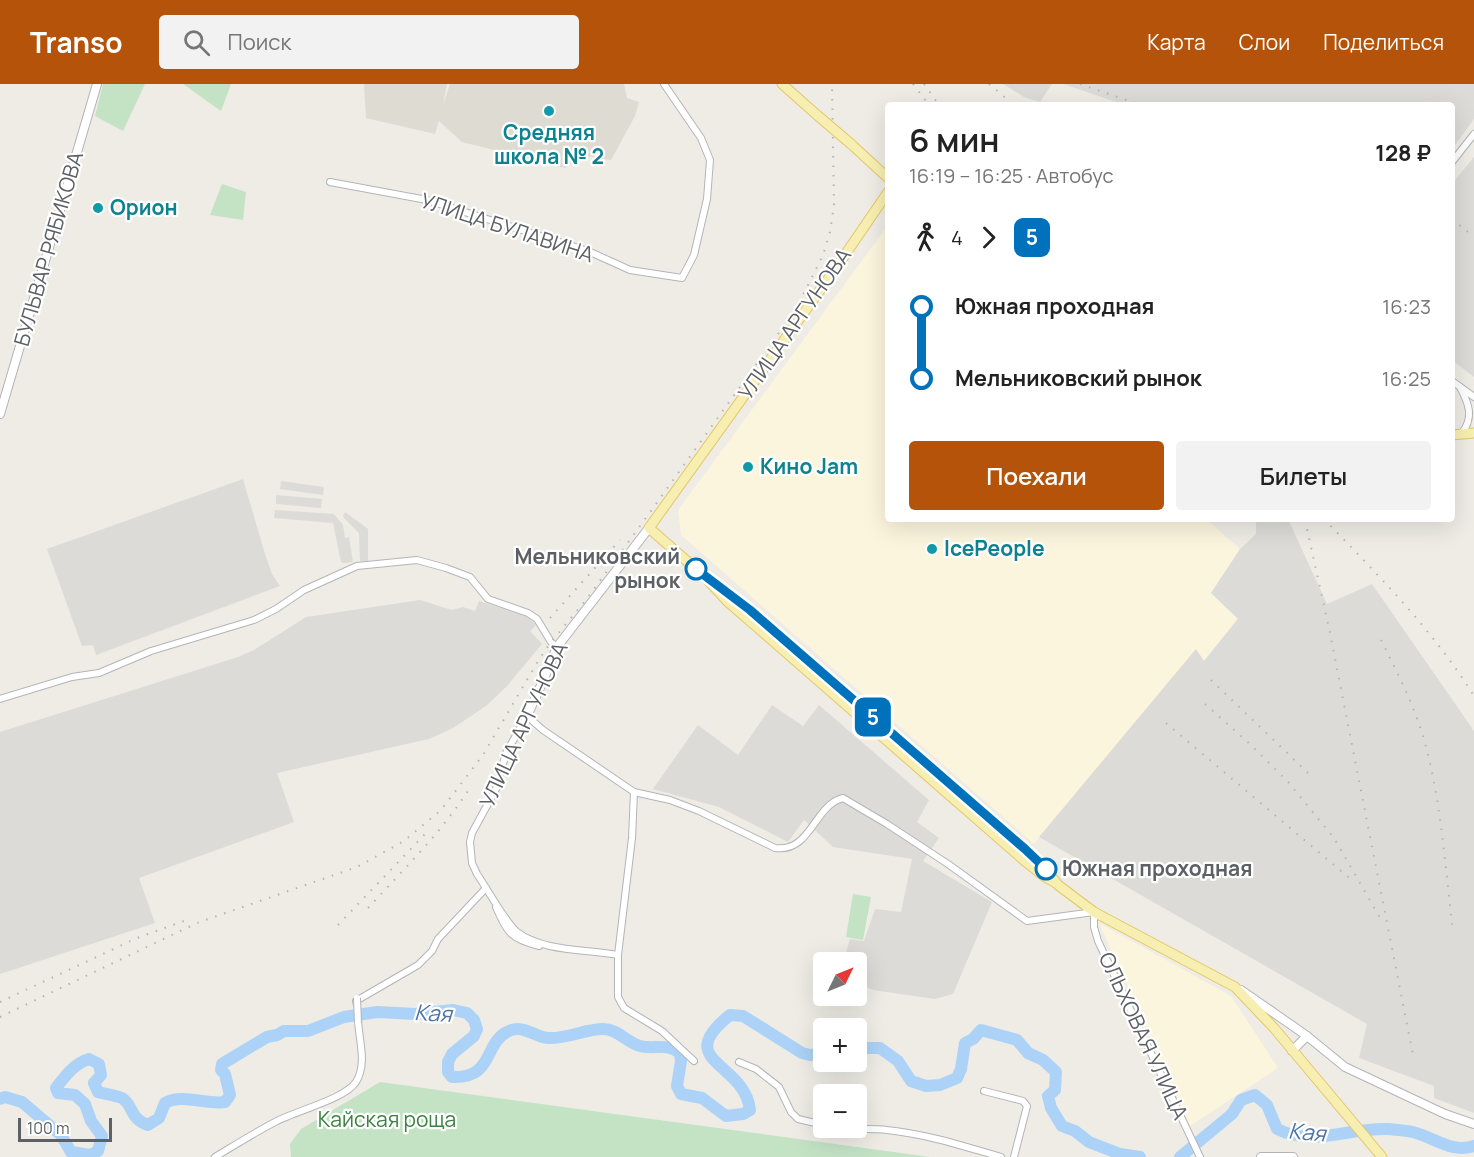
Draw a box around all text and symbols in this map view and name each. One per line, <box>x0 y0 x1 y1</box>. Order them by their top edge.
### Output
search box <box>159 15 579 69</box>
text: Transo <box>30 23 123 61</box>
icon: search <box>180 26 213 59</box>
text: Поиск <box>228 27 291 57</box>
text: Карта <box>1147 28 1206 56</box>
text: Слои <box>1239 28 1290 56</box>
text: Поделиться <box>1323 28 1444 56</box>
marker: Средняя школа № 2 <box>542 104 556 118</box>
text: 6 мин <box>909 117 1000 162</box>
place label: Средняя школа № 2 <box>494 118 604 170</box>
text: 128 ₽ <box>1375 138 1431 168</box>
street label: БУЛЬВАР РЯБИКОВА <box>7 148 89 349</box>
text: 16:19 – 16:25 · Автобус <box>909 162 1114 189</box>
street label: УЛИЦА БУЛАВИНА <box>417 186 597 268</box>
place label: Орион <box>110 193 178 221</box>
marker: Орион <box>91 201 105 215</box>
icon: walk <box>909 221 942 254</box>
icon: forward <box>972 221 1005 254</box>
text: 5 <box>1026 223 1038 251</box>
text: 4 <box>951 224 963 251</box>
street label: УЛИЦА АРГУНОВА <box>731 242 857 405</box>
text: Южная проходная <box>955 291 1154 321</box>
text: 16:23 <box>1382 293 1431 320</box>
text: Мельниковский рынок <box>955 363 1202 393</box>
text: 16:25 <box>1382 365 1431 392</box>
button: Поехали <box>909 441 1164 510</box>
button: Билеты <box>1176 441 1431 510</box>
place label: Кино Jam <box>760 452 858 480</box>
marker: Кино Jam <box>741 460 755 474</box>
place label: IcePeople <box>944 534 1045 562</box>
place label: Мельниковский рынок <box>515 542 681 594</box>
marker: IcePeople <box>925 542 939 556</box>
marker: Мельниковский рынок <box>685 558 707 580</box>
street label: УЛИЦА АРГУНОВА <box>473 637 574 812</box>
line badge: 5 <box>854 698 892 736</box>
text: 5 <box>867 703 879 731</box>
place label: Южная проходная <box>1062 854 1252 882</box>
marker: Южная проходная <box>1035 858 1057 880</box>
street label: ОЛЬХОВАЯ УЛИЦА <box>1093 947 1195 1124</box>
north arrow <box>813 952 867 1006</box>
map controls <box>813 952 867 1138</box>
water label: Кая <box>414 997 454 1029</box>
button: + <box>813 1018 867 1072</box>
button: − <box>813 1084 867 1138</box>
park label: Кайская роща <box>318 1105 456 1133</box>
scale bar <box>18 1115 112 1142</box>
water label: Кая <box>1287 1115 1329 1149</box>
text: 100 m <box>27 1117 70 1139</box>

